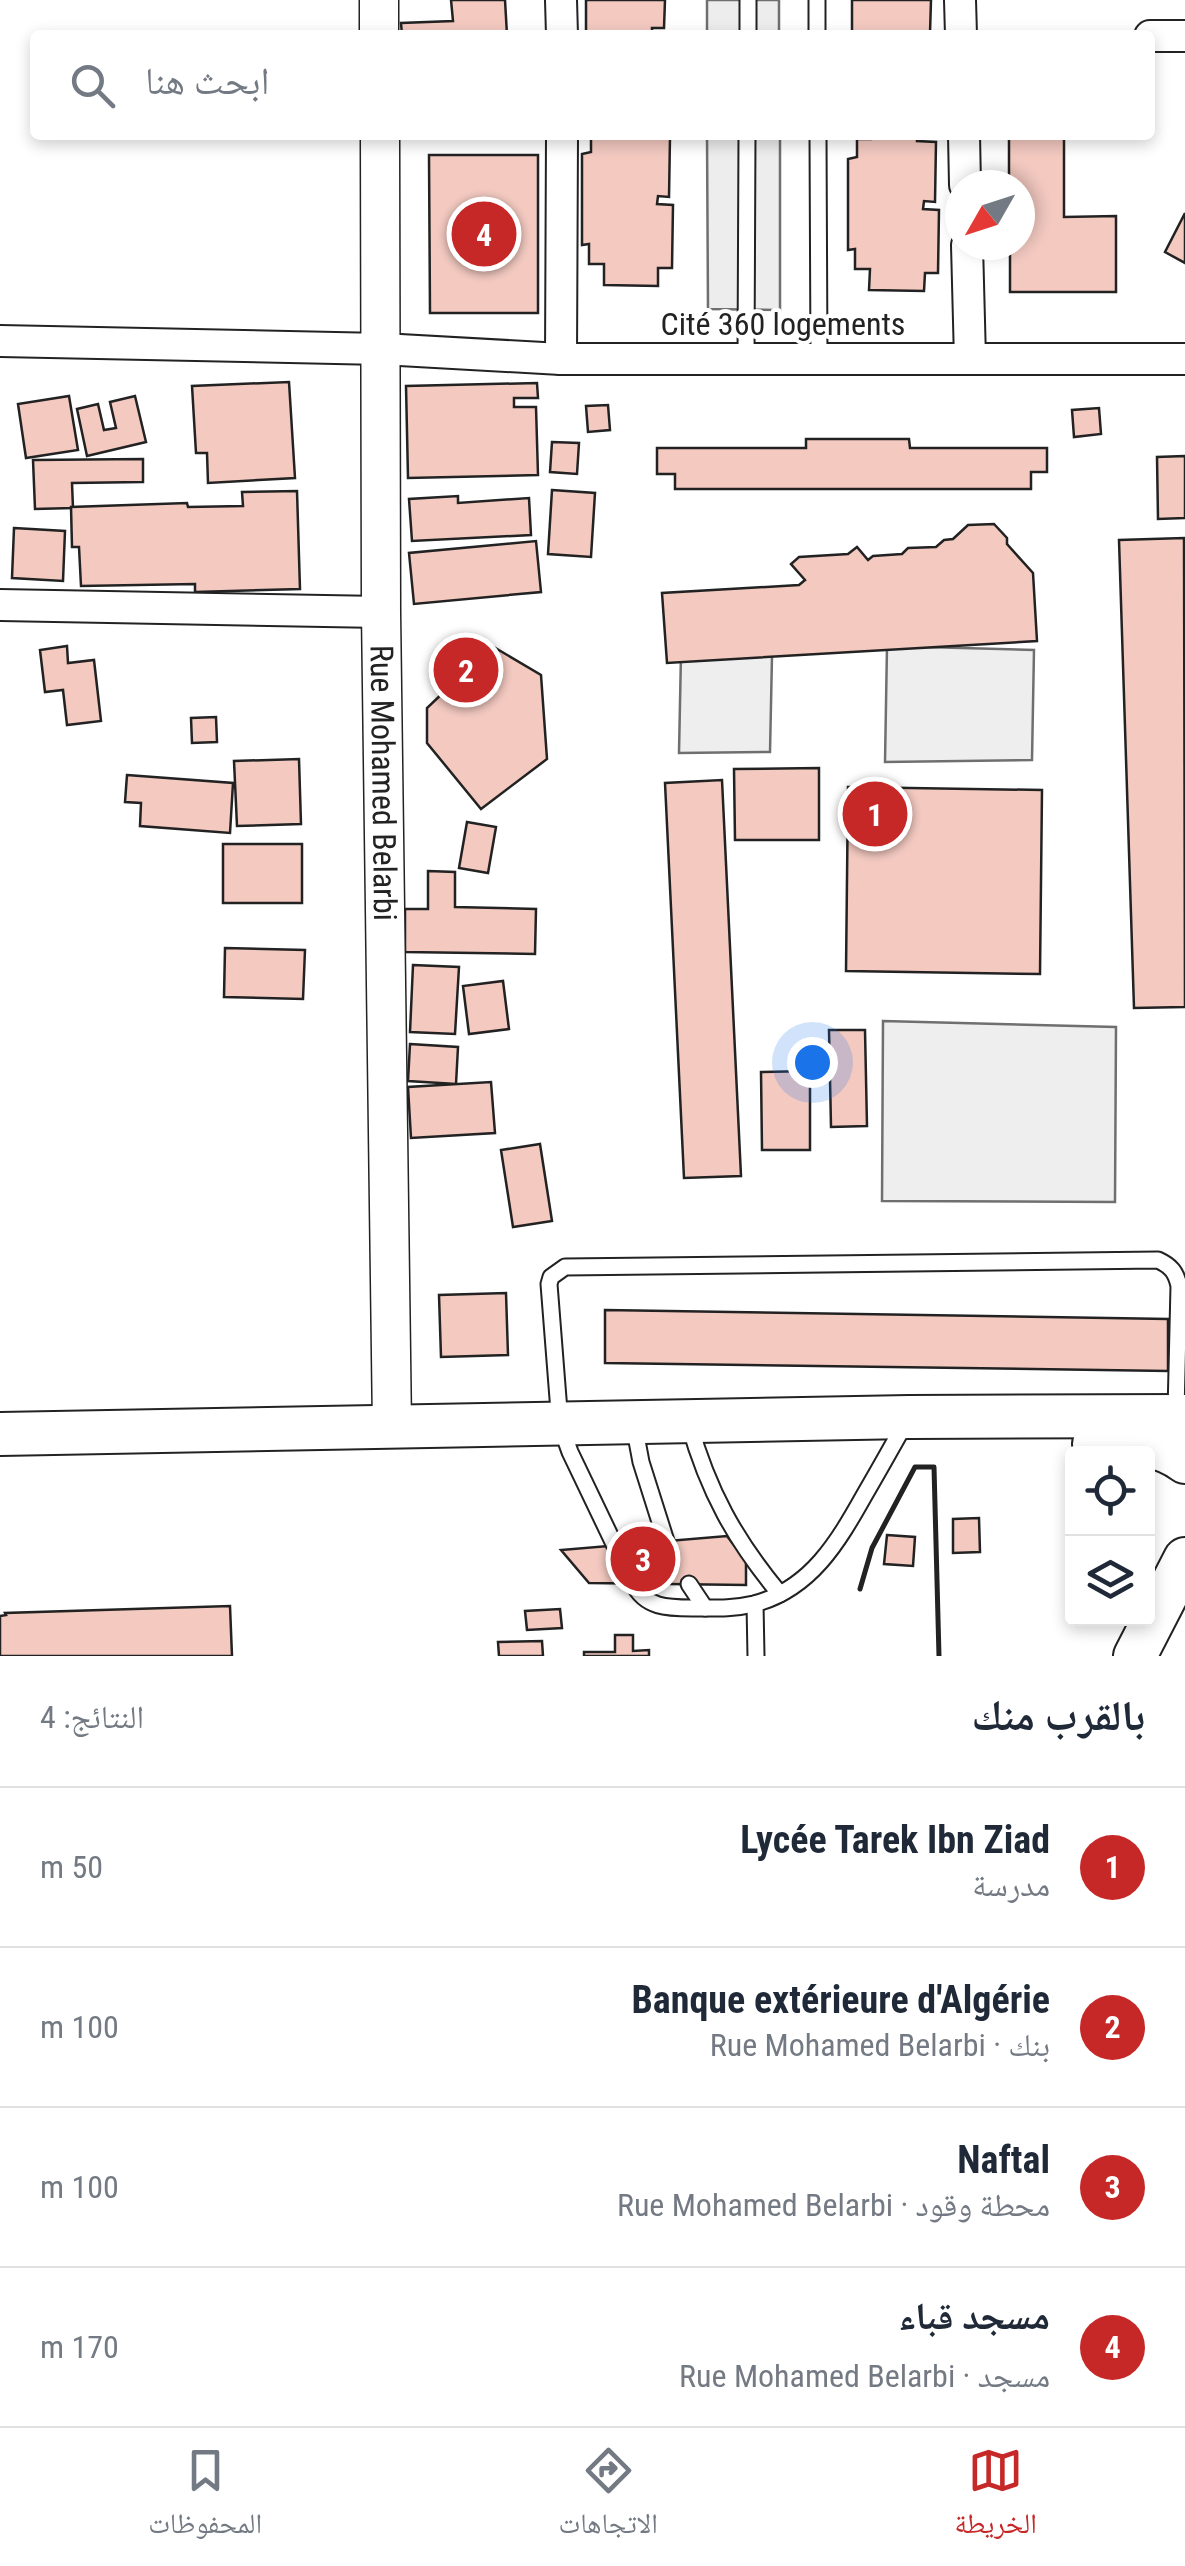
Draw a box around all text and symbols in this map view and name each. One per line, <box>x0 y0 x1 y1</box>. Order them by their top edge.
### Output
search box <box>30 30 1155 140</box>
icon: search <box>65 58 120 113</box>
text: ابحث هنا <box>145 59 270 103</box>
north arrow <box>945 170 1035 260</box>
pin: 4 <box>452 196 516 272</box>
street label: Cité 360 logements <box>661 305 905 343</box>
pin: 2 <box>434 632 498 708</box>
street label: Rue Mohamed Belarbi <box>362 645 404 921</box>
pin: 1 <box>842 776 908 852</box>
your location <box>787 1037 838 1088</box>
map controls <box>1065 1446 1155 1626</box>
button: locate <box>1065 1446 1155 1536</box>
pin: 3 <box>610 1522 676 1596</box>
button: layers <box>1065 1536 1155 1626</box>
text: بالقرب منك <box>971 1691 1145 1740</box>
text: النتائج: 4 <box>40 1698 144 1736</box>
text: Lycée Tarek Ibn Ziad <box>740 1818 1050 1862</box>
text: 50 m <box>40 1848 103 1886</box>
text: 1 <box>1104 1848 1121 1886</box>
text: مدرسة <box>972 1866 1050 1904</box>
text: Banque extérieure d'Algérie <box>631 1978 1050 2022</box>
text: 100 m <box>40 2008 119 2046</box>
text: 2 <box>1104 2008 1121 2046</box>
text: بنك · Rue Mohamed Belarbi <box>710 2026 1050 2064</box>
text: Naftal <box>957 2138 1050 2182</box>
text: 100 m <box>40 2168 119 2206</box>
text: 3 <box>1104 2168 1121 2206</box>
text: محطة وقود · Rue Mohamed Belarbi <box>617 2186 1050 2224</box>
text: مسجد قباء <box>898 2294 1050 2338</box>
text: 170 m <box>40 2328 119 2366</box>
text: 4 <box>1104 2328 1121 2366</box>
text: مسجد · Rue Mohamed Belarbi <box>679 2357 1050 2395</box>
tab: المحفوظات <box>148 2443 262 2551</box>
tab: الاتجاهات <box>559 2443 658 2551</box>
tab: الخريطة <box>954 2443 1037 2551</box>

